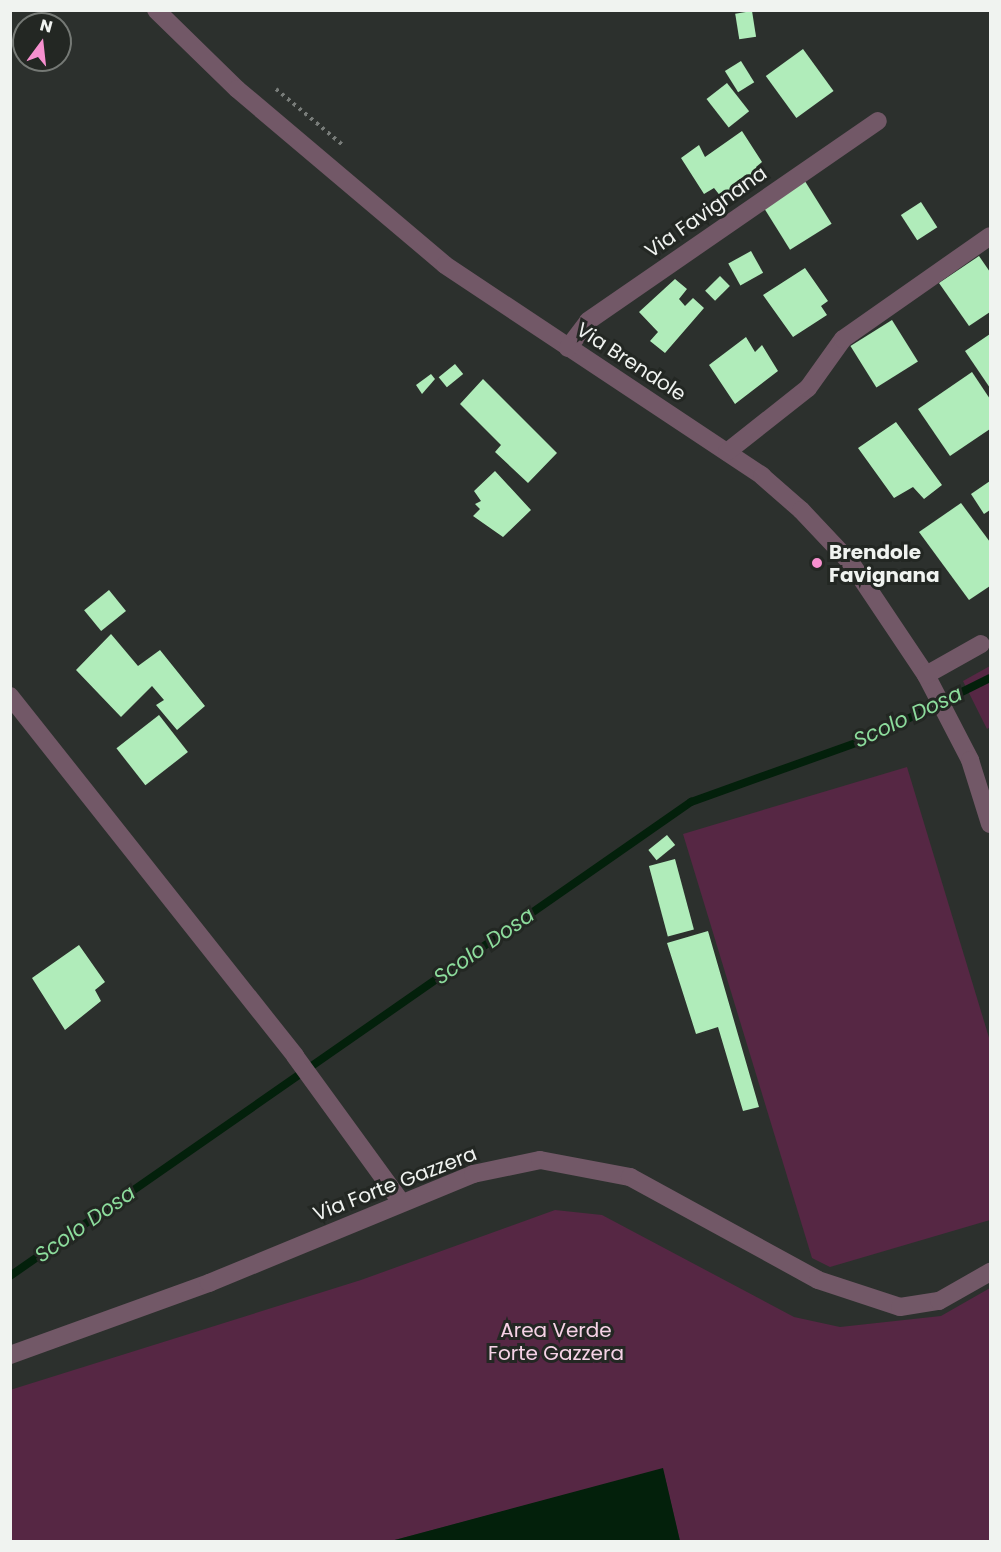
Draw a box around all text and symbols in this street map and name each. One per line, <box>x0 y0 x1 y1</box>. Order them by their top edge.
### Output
north arrow <box>12 12 72 72</box>
text: N <box>37 13 55 39</box>
street label: Via Favignana <box>640 161 772 263</box>
street label: Via Brendole <box>572 318 690 406</box>
place label: Brendole Favignana <box>829 540 940 587</box>
marker: Brendole Favignana <box>810 556 824 570</box>
water label: Scolo Dosa <box>850 681 966 753</box>
water label: Scolo Dosa <box>429 902 539 990</box>
street label: Via Forte Gazzera <box>310 1142 480 1226</box>
water label: Scolo Dosa <box>30 1180 140 1268</box>
park label: Area Verde Forte Gazzera <box>488 1319 624 1366</box>

